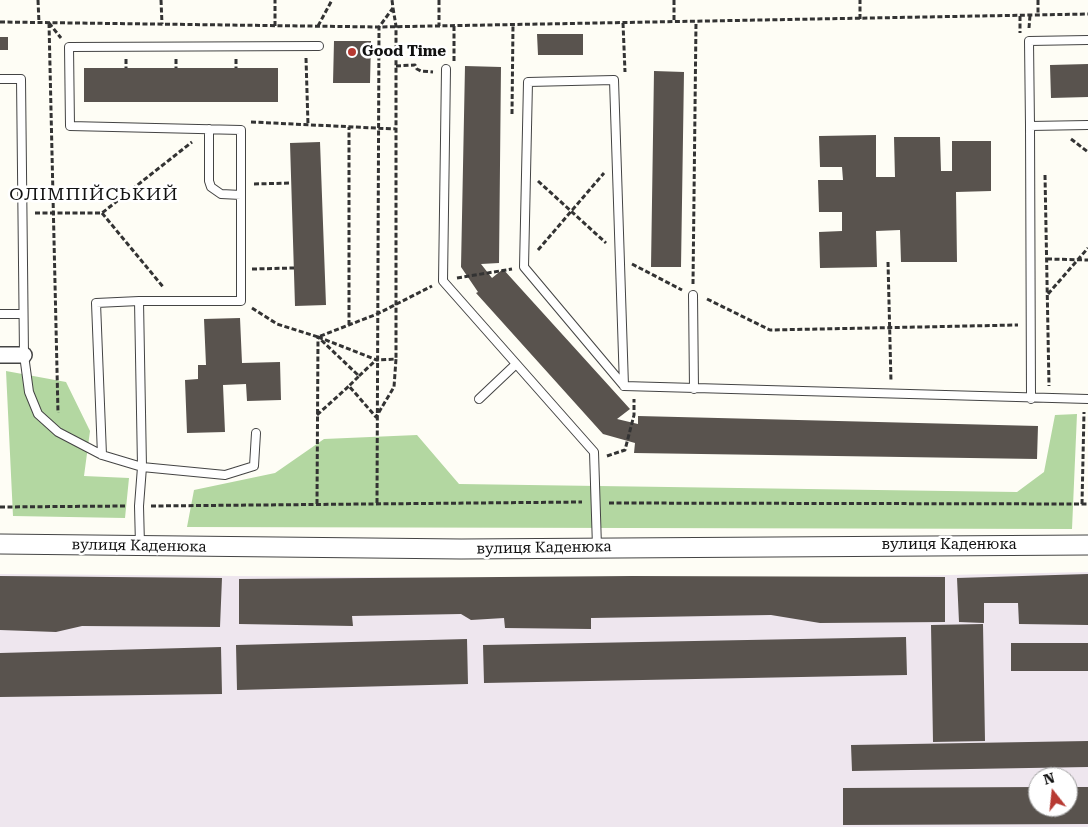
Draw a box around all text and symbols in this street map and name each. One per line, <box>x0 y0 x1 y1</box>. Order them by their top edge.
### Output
place label: Good Time <box>362 43 446 61</box>
marker: Good Time <box>346 46 358 58</box>
district label: ОЛІМПІЙСЬКИЙ <box>8 184 180 206</box>
street label: вулиця Каденюка <box>71 536 207 556</box>
street label: вулиця Каденюка <box>881 536 1017 554</box>
street label: вулиця Каденюка <box>476 538 612 558</box>
north arrow <box>1028 767 1078 817</box>
text: N <box>1042 769 1057 788</box>

